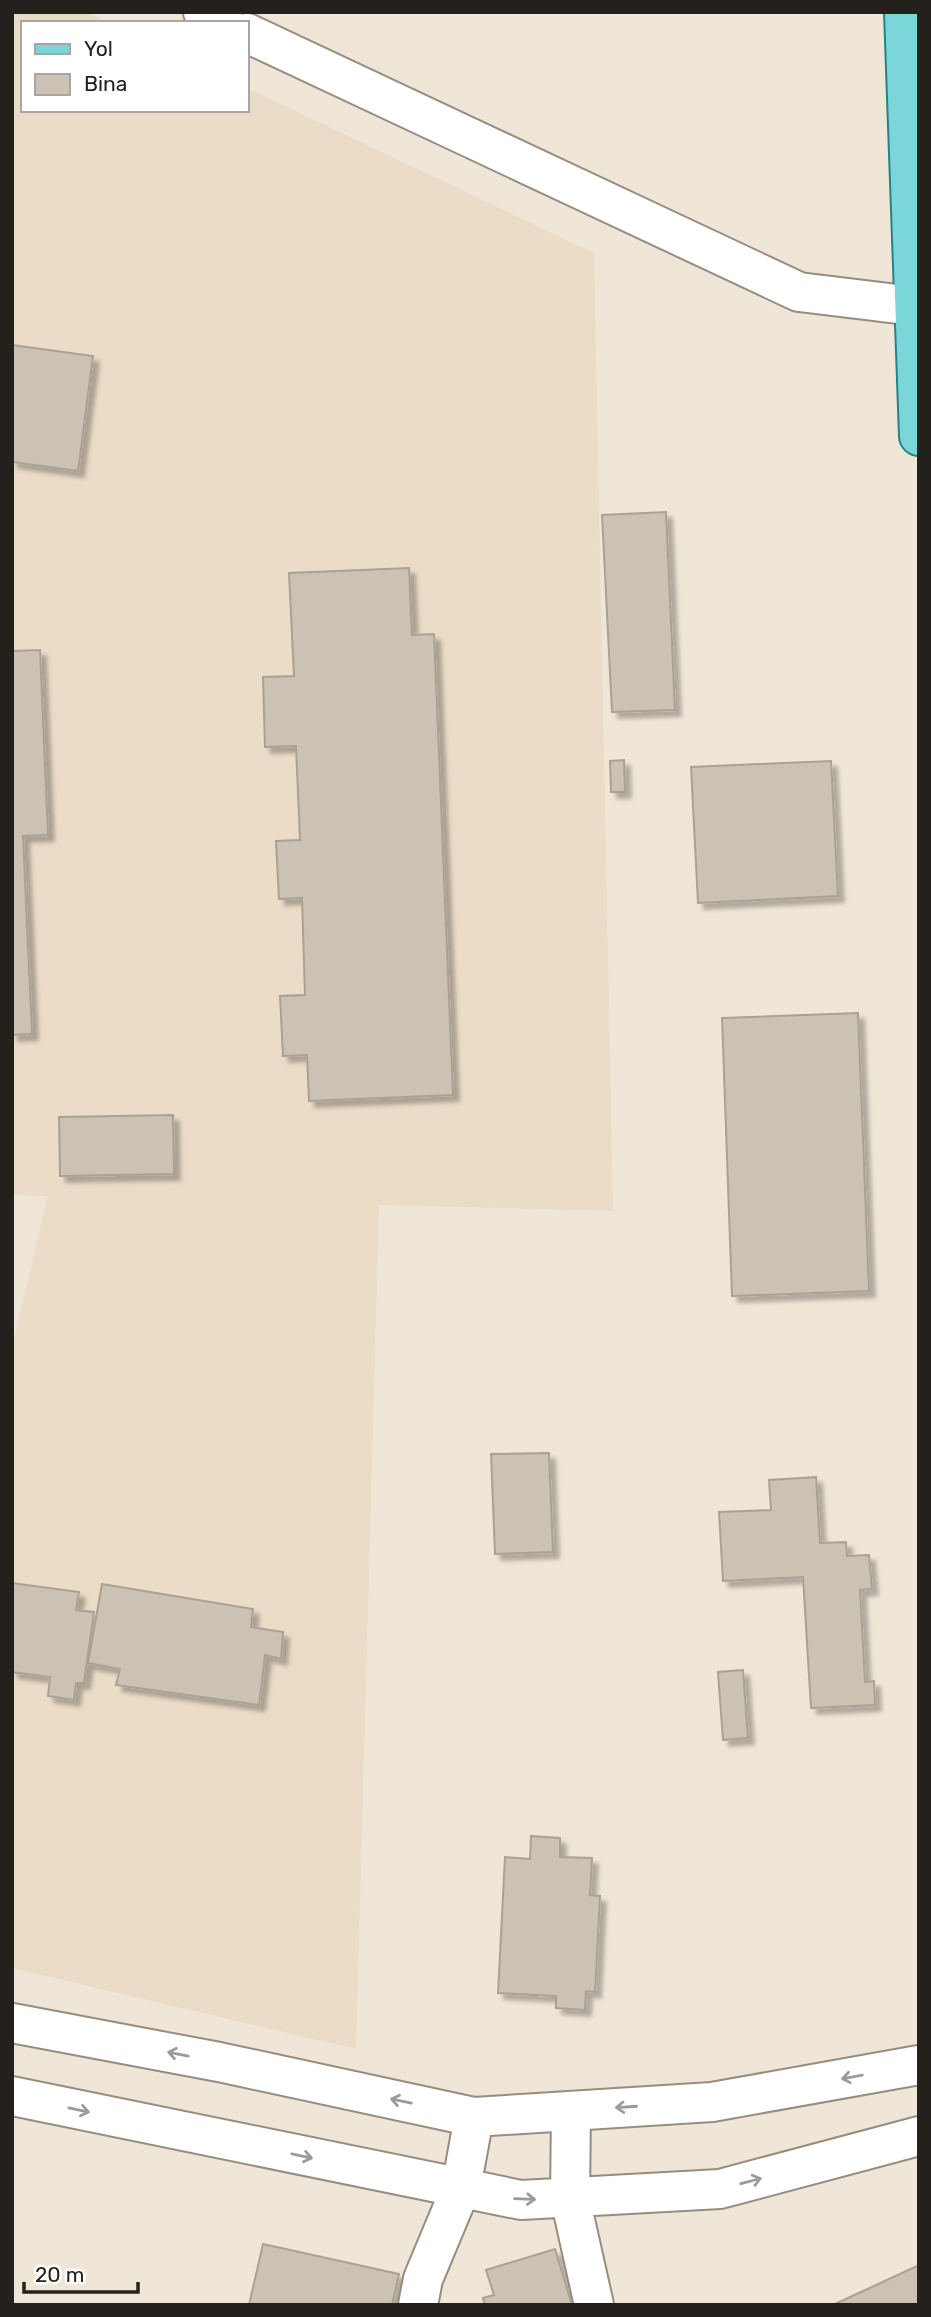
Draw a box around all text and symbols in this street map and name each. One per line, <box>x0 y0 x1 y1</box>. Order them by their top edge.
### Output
legend <box>21 21 248 112</box>
text: Yol <box>84 36 113 61</box>
text: Bina <box>84 71 127 96</box>
one-way arrow <box>167 2047 190 2061</box>
one-way arrow <box>841 2071 864 2084</box>
one-way arrow <box>390 2094 413 2108</box>
one-way arrow <box>616 2101 638 2114</box>
one-way arrow <box>67 2103 90 2117</box>
one-way arrow <box>290 2149 313 2163</box>
one-way arrow <box>739 2174 762 2187</box>
one-way arrow <box>513 2193 536 2206</box>
scale bar <box>24 2250 138 2294</box>
text: 20 m <box>35 2262 84 2287</box>

